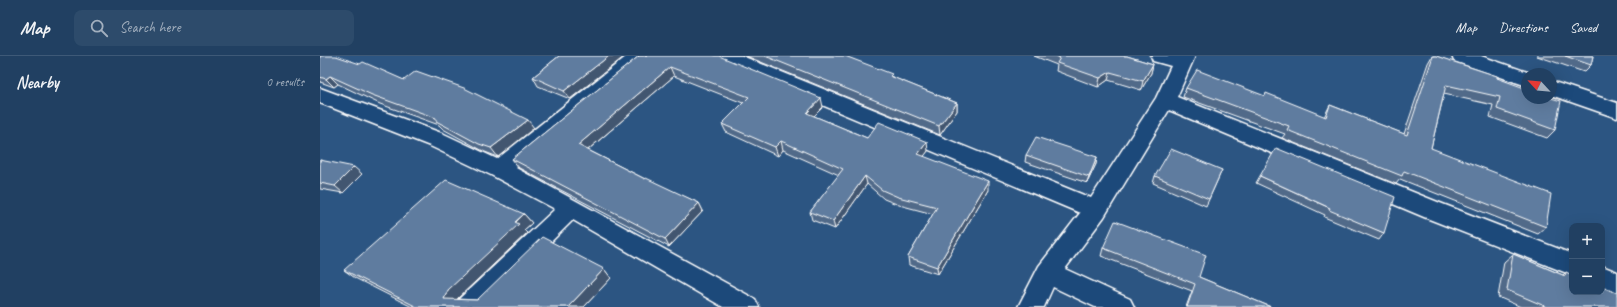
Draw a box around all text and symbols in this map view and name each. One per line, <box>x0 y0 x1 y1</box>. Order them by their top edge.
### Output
search box <box>74 10 354 46</box>
text: Map <box>20 16 50 40</box>
icon: search <box>88 17 110 39</box>
text: Search here <box>120 18 181 37</box>
text: Map <box>1456 19 1477 36</box>
text: Directions <box>1499 19 1548 36</box>
text: Saved <box>1570 19 1597 36</box>
north arrow <box>1521 68 1557 104</box>
text: Nearby <box>16 72 59 93</box>
text: 0 results <box>266 74 304 90</box>
map controls <box>1569 223 1605 295</box>
button: + <box>1569 223 1605 259</box>
button: − <box>1569 259 1605 295</box>

